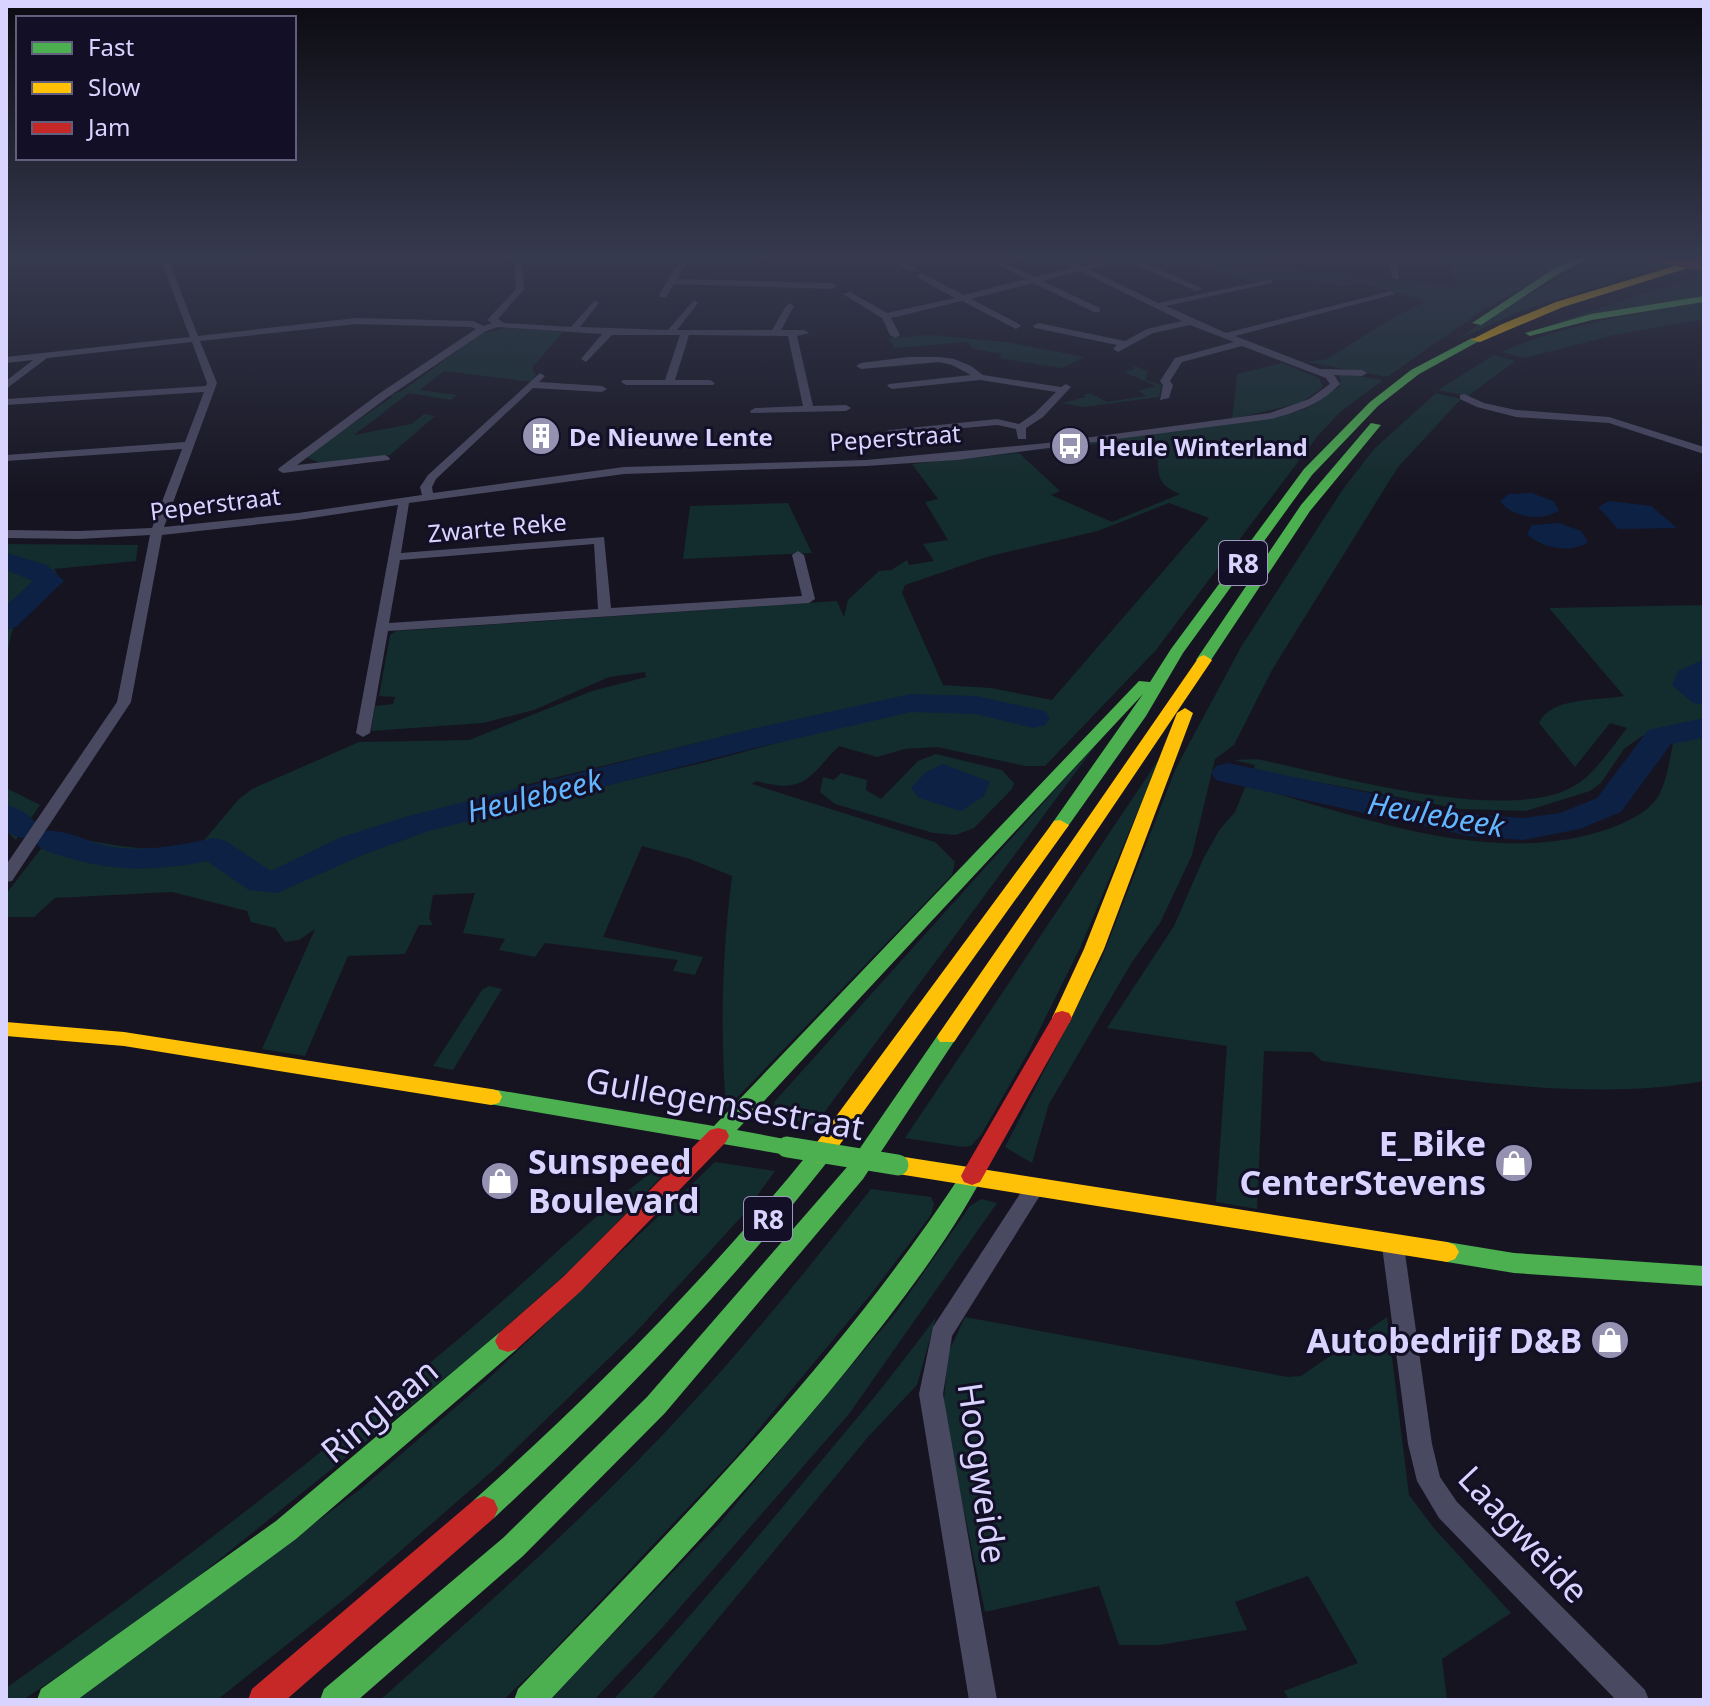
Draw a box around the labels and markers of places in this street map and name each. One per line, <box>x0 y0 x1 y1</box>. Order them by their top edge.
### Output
building icon: De Nieuwe Lente <box>520 415 562 457</box>
place label: De Nieuwe Lente <box>569 420 773 453</box>
bus stop icon: Heule Winterland <box>1049 425 1091 467</box>
place label: Heule Winterland <box>1098 430 1308 463</box>
place label: E_Bike CenterStevens <box>1240 1120 1486 1205</box>
place label: Sunspeed Boulevard <box>528 1138 700 1223</box>
shop icon: E_Bike CenterStevens <box>1493 1142 1535 1184</box>
shop icon: Sunspeed Boulevard <box>479 1160 521 1202</box>
place label: Autobedrijf D&B <box>1307 1317 1582 1363</box>
shop icon: Autobedrijf D&B <box>1589 1319 1631 1361</box>

